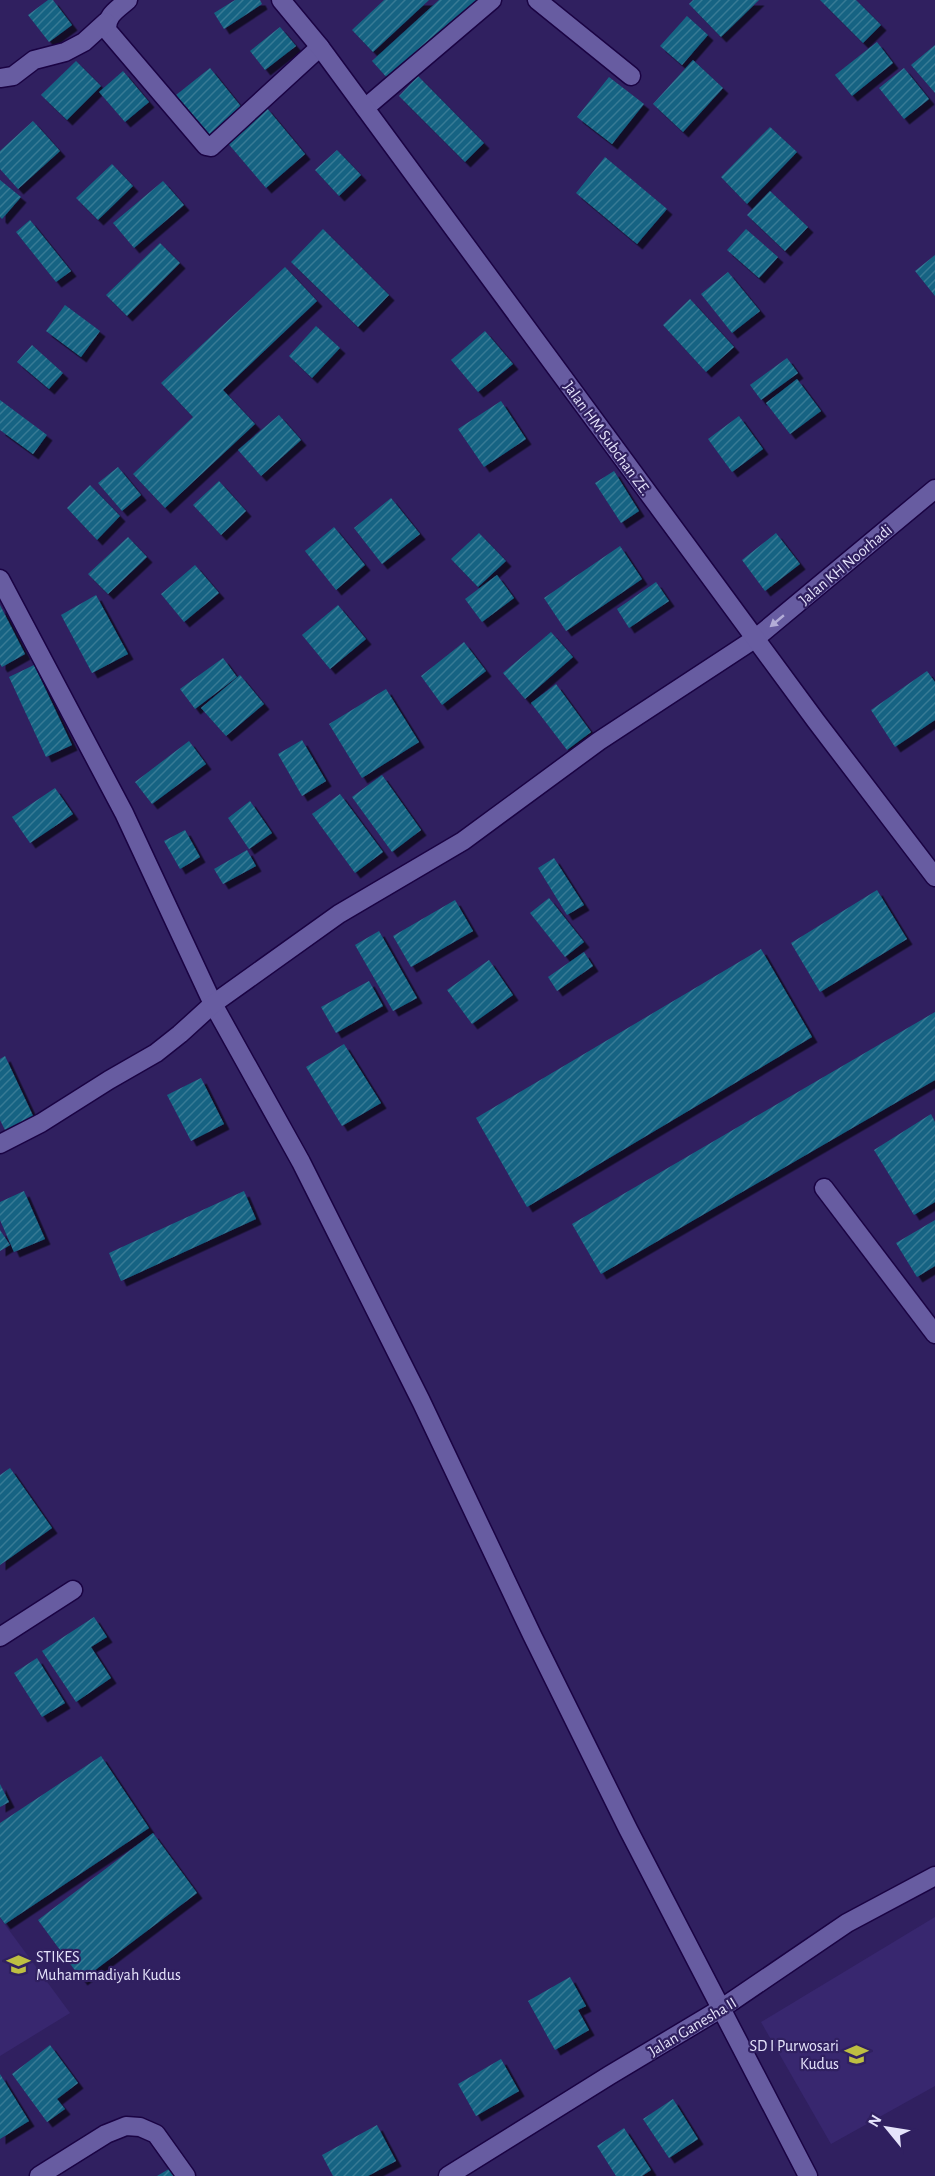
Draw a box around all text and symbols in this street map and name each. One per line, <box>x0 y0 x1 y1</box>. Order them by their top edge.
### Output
street label: Jalan HM Subchan ZE. <box>561 379 654 499</box>
street label: Jalan KH Noorhadi <box>796 521 895 608</box>
one-way arrow <box>769 614 785 627</box>
place label: STIKES Muhammadiyah Kudus <box>36 1949 181 1984</box>
school or university icon: STIKES Muhammadiyah Kudus <box>5 1952 31 1978</box>
street label: Jalan Ganesha II <box>646 1994 739 2059</box>
place label: SD I Purwosari Kudus <box>749 2038 839 2072</box>
school or university icon: SD I Purwosari Kudus <box>844 2041 870 2067</box>
north arrow <box>857 2098 917 2158</box>
text: N <box>865 2112 885 2130</box>

